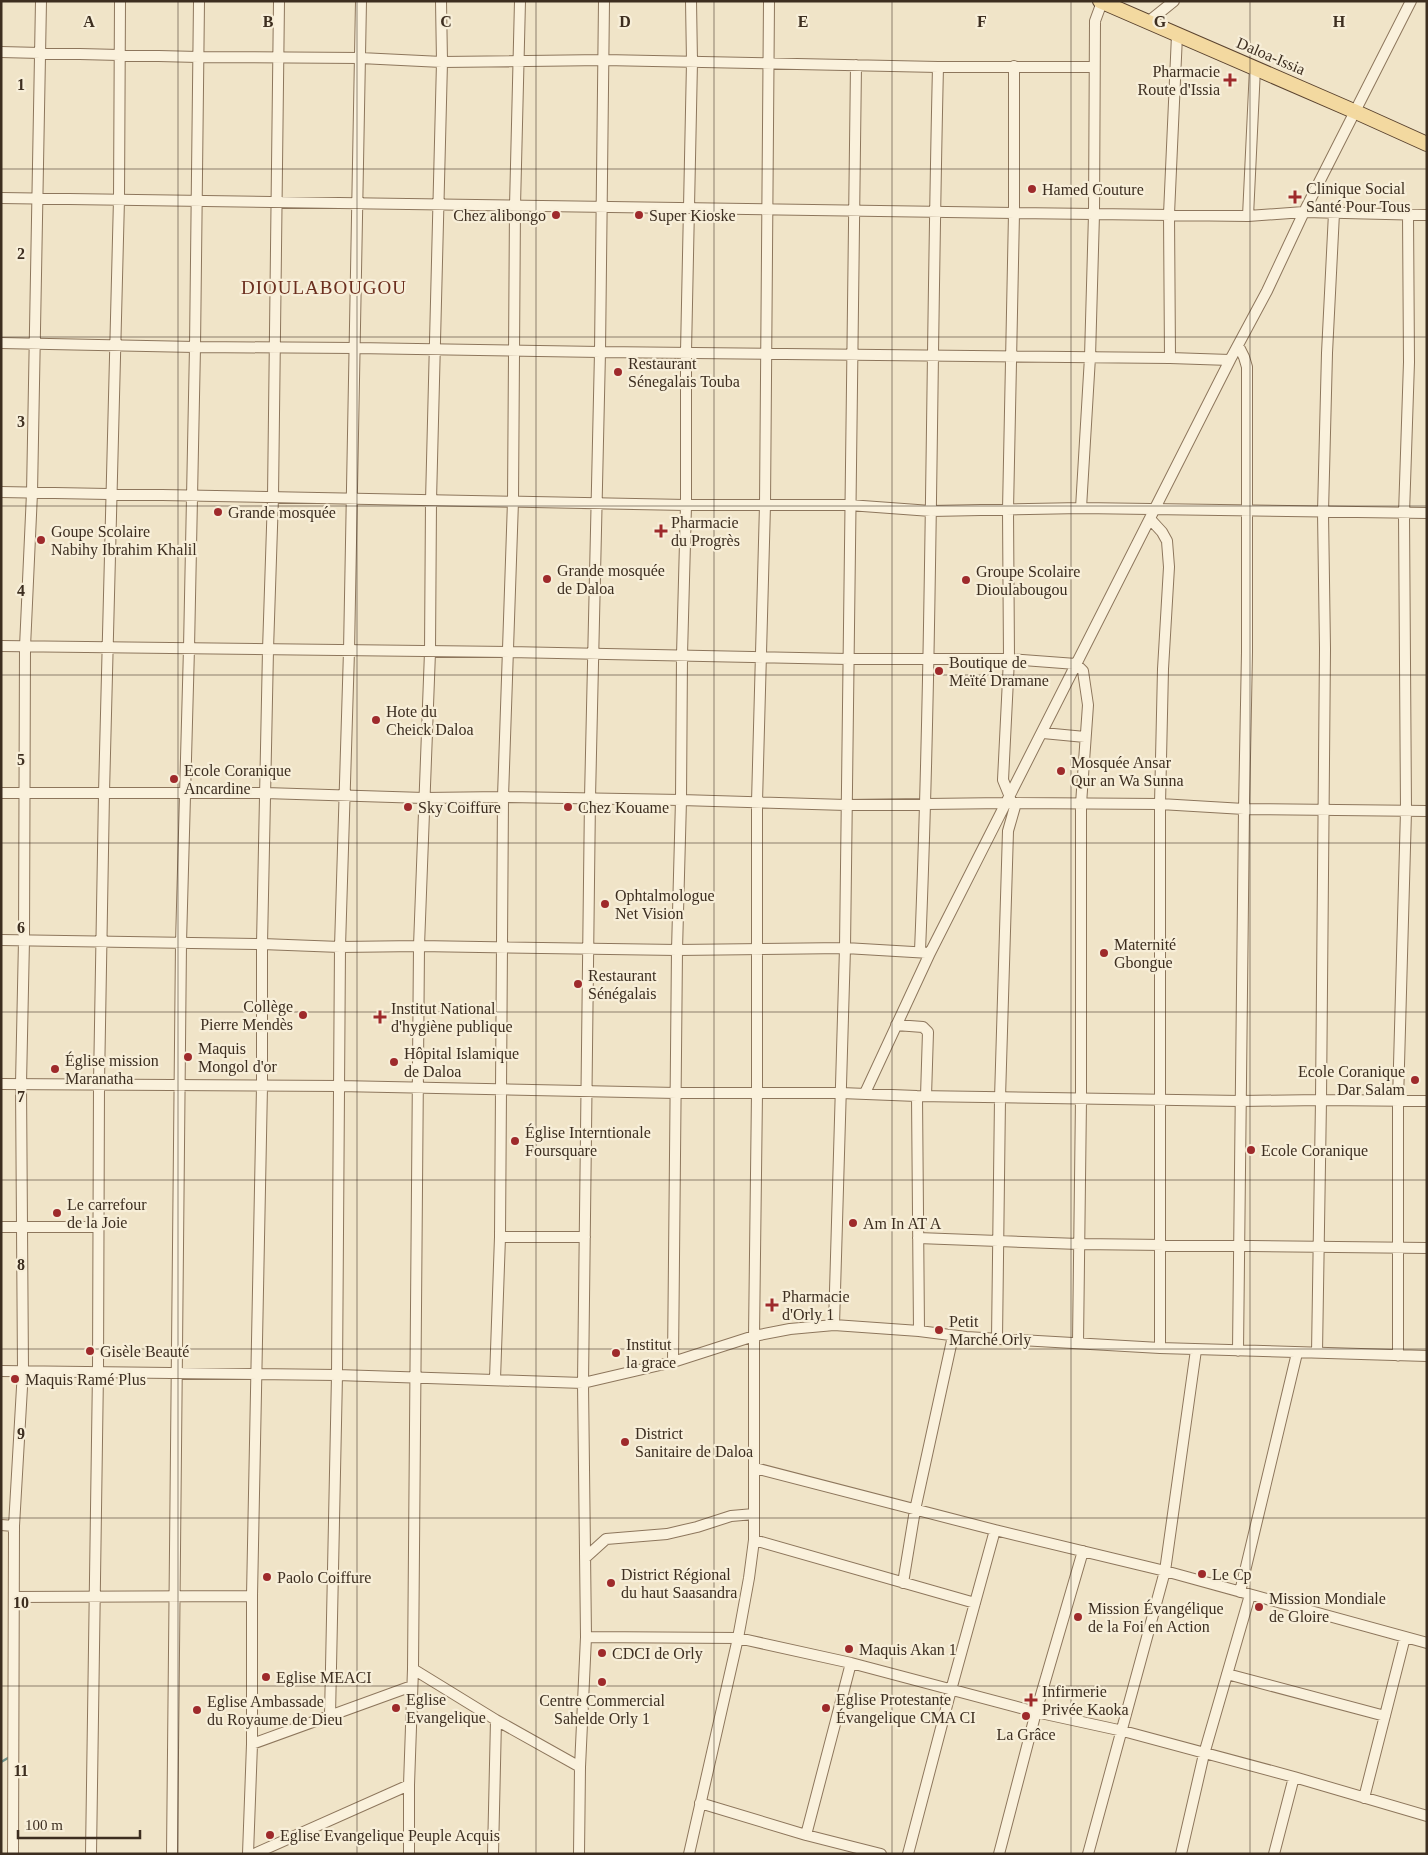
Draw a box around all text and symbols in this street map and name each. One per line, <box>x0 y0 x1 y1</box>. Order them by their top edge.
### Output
text: A <box>83 13 95 30</box>
text: B <box>263 13 274 30</box>
text: C <box>440 13 452 30</box>
text: D <box>619 13 631 30</box>
text: E <box>798 13 808 30</box>
text: F <box>977 13 987 30</box>
text: G <box>1154 13 1167 30</box>
text: H <box>1333 13 1346 30</box>
street label: Daloa-Issia <box>1234 34 1308 78</box>
place label: Pharmacie Route d'Issia <box>1138 63 1220 98</box>
marker: Pharmacie Route d'Issia <box>1224 74 1236 86</box>
text: 1 <box>17 76 25 93</box>
place label: Clinique Social Santé Pour Tous <box>1306 180 1410 215</box>
place label: Hamed Couture <box>1042 181 1144 198</box>
marker: Hamed Couture <box>1026 183 1038 195</box>
marker: Clinique Social Santé Pour Tous <box>1288 190 1302 204</box>
place label: Chez alibongo <box>453 207 546 225</box>
place label: Super Kioske <box>649 207 736 225</box>
marker: Chez alibongo <box>550 209 562 221</box>
marker: Super Kioske <box>633 209 645 221</box>
text: 2 <box>17 245 25 262</box>
district label: DIOULABOUGOU <box>241 277 407 298</box>
place label: Restaurant Sénegalais Touba <box>628 355 740 391</box>
marker: Restaurant Sénegalais Touba <box>612 366 624 378</box>
text: 3 <box>17 413 25 430</box>
place label: Grande mosquée <box>228 504 336 522</box>
marker: Grande mosquée <box>212 506 224 518</box>
place label: Pharmacie du Progrès <box>671 514 740 550</box>
place label: Goupe Scolaire Nabihy Ibrahim Khalil <box>51 523 197 559</box>
marker: Pharmacie du Progrès <box>655 525 667 537</box>
marker: Goupe Scolaire Nabihy Ibrahim Khalil <box>35 534 47 546</box>
place label: Grande mosquée de Daloa <box>557 562 665 597</box>
place label: Groupe Scolaire Dioulabougou <box>976 563 1080 599</box>
marker: Grande mosquée de Daloa <box>541 573 553 585</box>
marker: Groupe Scolaire Dioulabougou <box>960 574 972 586</box>
text: 4 <box>17 582 25 599</box>
place label: Boutique de Meïté Dramane <box>949 654 1049 689</box>
marker: Boutique de Meïté Dramane <box>933 665 945 677</box>
place label: Hote du Cheick Daloa <box>386 703 474 738</box>
marker: Hote du Cheick Daloa <box>370 714 382 726</box>
text: 5 <box>17 751 25 768</box>
place label: Mosquée Ansar Qur an Wa Sunna <box>1071 754 1184 789</box>
place label: Ecole Coranique Ancardine <box>184 762 291 797</box>
marker: Mosquée Ansar Qur an Wa Sunna <box>1055 765 1067 777</box>
marker: Ecole Coranique Ancardine <box>168 773 180 785</box>
place label: Sky Coiffure <box>418 799 501 817</box>
place label: Chez Kouame <box>578 799 669 816</box>
marker: Sky Coiffure <box>402 801 414 813</box>
marker: Chez Kouame <box>562 801 574 813</box>
place label: Ophtalmologue Net Vision <box>615 887 715 922</box>
marker: Ophtalmologue Net Vision <box>599 898 611 910</box>
text: 6 <box>17 919 25 936</box>
place label: Maternité Gbongue <box>1114 936 1176 972</box>
marker: Maternité Gbongue <box>1098 947 1110 959</box>
place label: Restaurant Sénégalais <box>588 967 657 1003</box>
marker: Restaurant Sénégalais <box>572 978 584 990</box>
place label: Collège Pierre Mendès <box>200 998 293 1033</box>
place label: Institut National d'hygiène publique <box>391 1000 513 1036</box>
marker: Collège Pierre Mendès <box>297 1009 309 1021</box>
marker: Institut National d'hygiène publique <box>373 1010 387 1024</box>
place label: Maquis Mongol d'or <box>198 1040 278 1076</box>
place label: Hôpital Islamique de Daloa <box>404 1045 519 1080</box>
place label: Église mission Maranatha <box>65 1051 159 1087</box>
marker: Maquis Mongol d'or <box>182 1051 194 1063</box>
marker: Hôpital Islamique de Daloa <box>388 1056 400 1068</box>
marker: Église mission Maranatha <box>49 1063 61 1075</box>
place label: Ecole Coranique Dar Salam <box>1298 1063 1406 1098</box>
marker: Ecole Coranique Dar Salam <box>1409 1074 1421 1086</box>
text: 7 <box>17 1088 25 1105</box>
place label: Église Interntionale Foursquare <box>525 1123 651 1160</box>
marker: Église Interntionale Foursquare <box>509 1135 521 1147</box>
place label: Ecole Coranique <box>1261 1142 1368 1160</box>
marker: Ecole Coranique <box>1245 1144 1257 1156</box>
place label: Le carrefour de la Joie <box>67 1196 147 1231</box>
marker: Le carrefour de la Joie <box>51 1207 63 1219</box>
place label: Am In AT A <box>863 1215 942 1232</box>
marker: Am In AT A <box>847 1217 859 1229</box>
text: 8 <box>17 1256 25 1273</box>
place label: Pharmacie d'Orly 1 <box>782 1288 850 1324</box>
marker: Pharmacie d'Orly 1 <box>766 1299 778 1311</box>
place label: Petit Marché Orly <box>949 1313 1031 1349</box>
marker: Petit Marché Orly <box>933 1324 945 1336</box>
place label: Institut la grace <box>626 1336 676 1372</box>
place label: Gisèle Beauté <box>100 1343 189 1360</box>
marker: Gisèle Beauté <box>84 1345 96 1357</box>
marker: Institut la grace <box>610 1347 622 1359</box>
place label: Maquis Ramé Plus <box>25 1371 146 1389</box>
marker: Maquis Ramé Plus <box>9 1373 21 1385</box>
text: 9 <box>17 1425 25 1442</box>
place label: District Sanitaire de Daloa <box>635 1425 753 1460</box>
marker: District Sanitaire de Daloa <box>619 1436 631 1448</box>
place label: District Régional du haut Saasandra <box>621 1566 737 1601</box>
place label: Le Cp <box>1212 1566 1252 1584</box>
marker: Le Cp <box>1196 1568 1208 1580</box>
place label: Paolo Coiffure <box>277 1569 371 1586</box>
marker: Paolo Coiffure <box>261 1571 273 1583</box>
marker: District Régional du haut Saasandra <box>605 1577 617 1589</box>
place label: Mission Mondiale de Gloire <box>1269 1590 1386 1625</box>
text: 10 <box>13 1594 29 1611</box>
place label: Mission Évangélique de la Foi en Action <box>1088 1599 1224 1635</box>
marker: Mission Mondiale de Gloire <box>1253 1601 1265 1613</box>
marker: Mission Évangélique de la Foi en Action <box>1072 1611 1084 1623</box>
place label: Maquis Akan 1 <box>859 1641 957 1659</box>
marker: Maquis Akan 1 <box>843 1643 855 1655</box>
place label: CDCI de Orly <box>612 1645 703 1663</box>
marker: CDCI de Orly <box>596 1647 608 1659</box>
place label: Eglise MEACI <box>276 1669 372 1687</box>
marker: Eglise MEACI <box>260 1671 272 1683</box>
marker: Centre Commercial Sahelde Orly 1 <box>596 1676 608 1688</box>
place label: Infirmerie Privée Kaoka <box>1042 1683 1129 1718</box>
place label: Eglise Evangelique <box>406 1691 486 1727</box>
place label: Eglise Protestante Évangelique CMA CI <box>836 1691 976 1727</box>
place label: Centre Commercial Sahelde Orly 1 <box>539 1692 665 1728</box>
place label: Eglise Ambassade du Royaume de Dieu <box>207 1693 343 1729</box>
marker: Infirmerie Privée Kaoka <box>1024 1693 1038 1707</box>
marker: Eglise Evangelique <box>390 1702 402 1714</box>
marker: Eglise Protestante Évangelique CMA CI <box>820 1702 832 1714</box>
marker: Eglise Ambassade du Royaume de Dieu <box>191 1704 203 1716</box>
marker: La Grâce <box>1020 1710 1032 1722</box>
place label: La Grâce <box>996 1726 1056 1743</box>
text: 11 <box>13 1762 29 1779</box>
scale bar <box>18 1808 140 1840</box>
text: 100 m <box>25 1817 63 1833</box>
place label: Eglise Evangelique Peuple Acquis <box>280 1827 500 1845</box>
marker: Eglise Evangelique Peuple Acquis <box>264 1829 276 1841</box>

